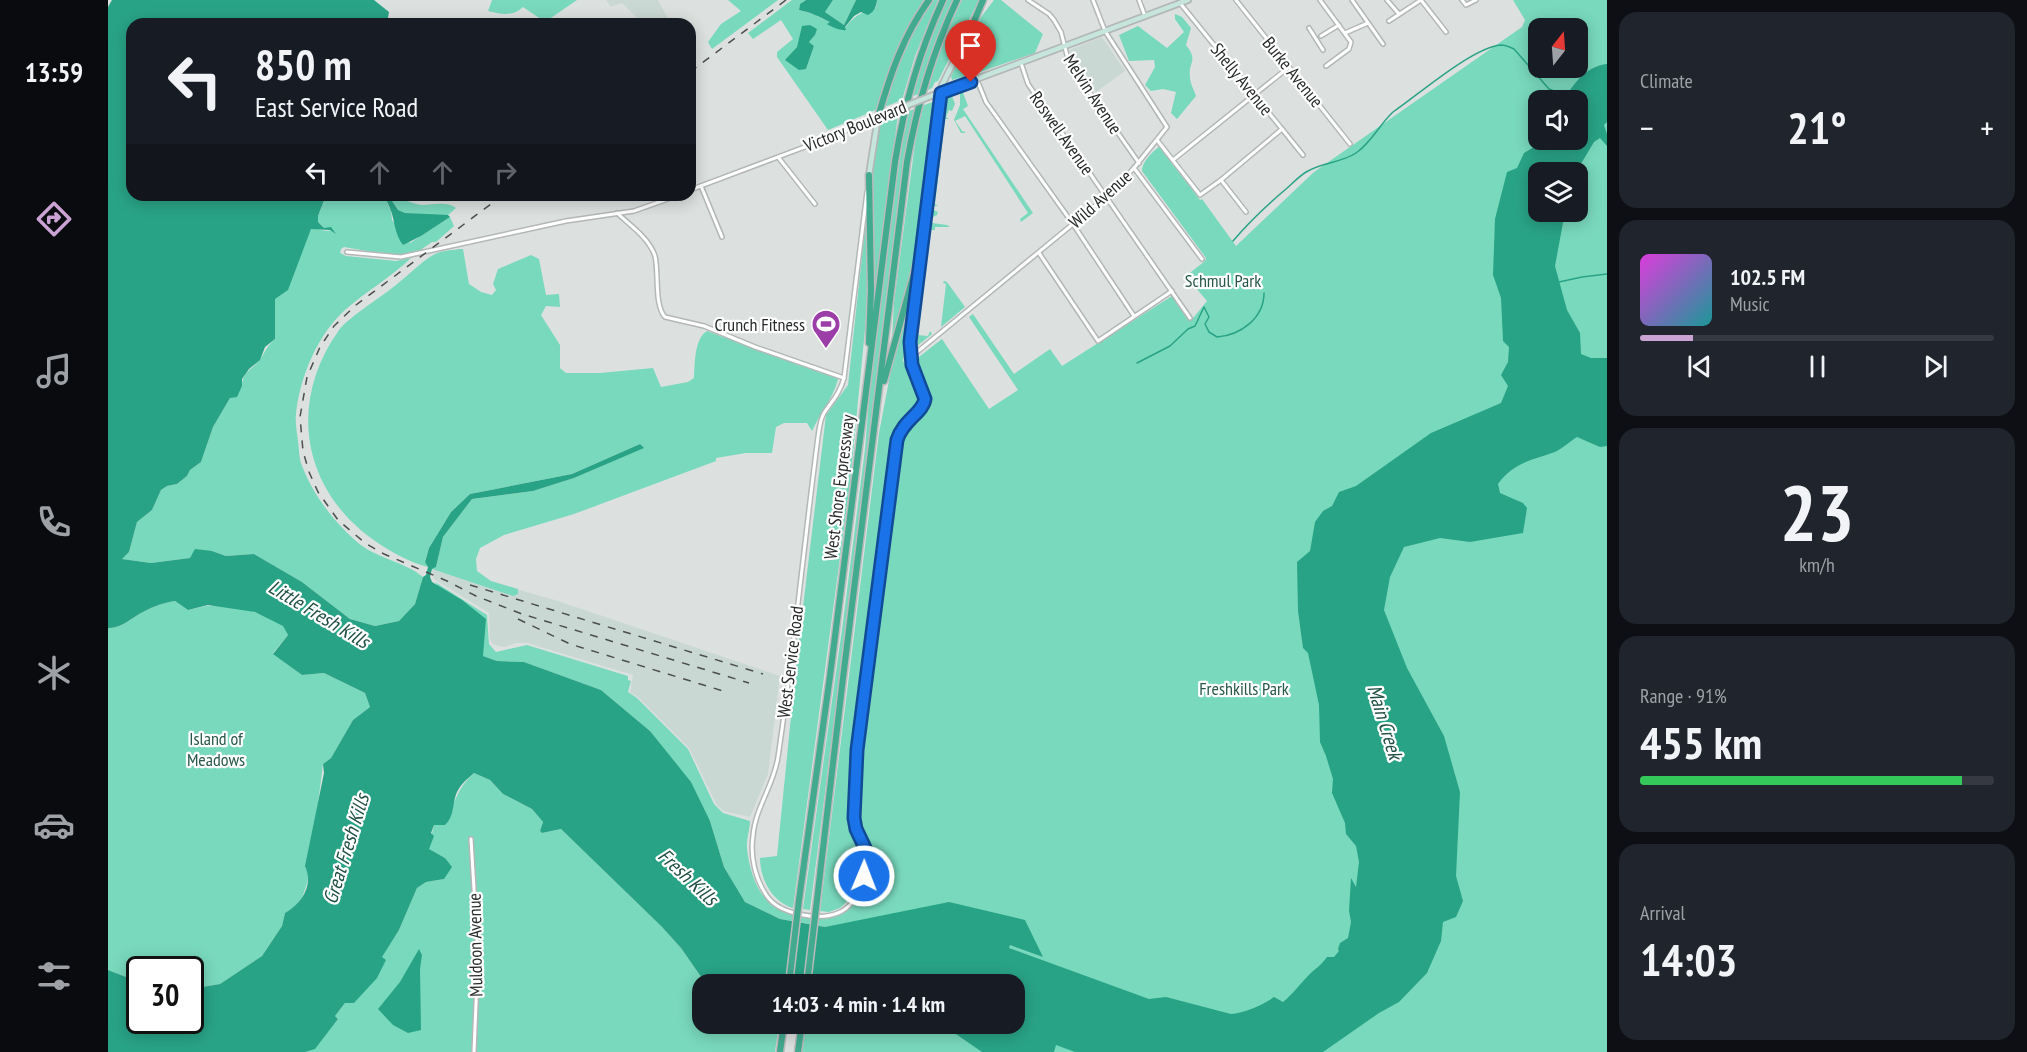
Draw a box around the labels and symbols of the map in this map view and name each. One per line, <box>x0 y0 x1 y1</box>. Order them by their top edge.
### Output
north arrow <box>1528 18 1588 78</box>
pin <box>945 20 996 82</box>
street label: Burke Avenue <box>1258 32 1328 112</box>
street label: Shelly Avenue <box>1206 38 1278 120</box>
street label: Melvin Avenue <box>1059 50 1127 138</box>
street label: Roswell Avenue <box>1025 87 1099 179</box>
street label: Victory Boulevard <box>799 95 910 157</box>
street label: Wild Avenue <box>1064 165 1136 233</box>
park label: Schmul Park <box>1185 269 1261 292</box>
sports icon: Crunch Fitness <box>810 308 842 350</box>
place label: Crunch Fitness <box>714 313 805 336</box>
street label: West Shore Expressway <box>819 413 859 561</box>
water label: Little Fresh Kills <box>264 574 376 655</box>
street label: West Service Road <box>772 605 808 719</box>
park label: Freshkills Park <box>1199 677 1289 700</box>
water label: Main Creek <box>1361 682 1409 765</box>
park label: Island of Meadows <box>187 727 245 771</box>
water label: Great Fresh Kills <box>317 789 376 907</box>
water label: Fresh Kills <box>653 843 725 913</box>
position arrow <box>832 844 896 908</box>
street label: Muldoon Avenue <box>463 893 487 997</box>
speed limit sign: 30 <box>126 956 204 1034</box>

